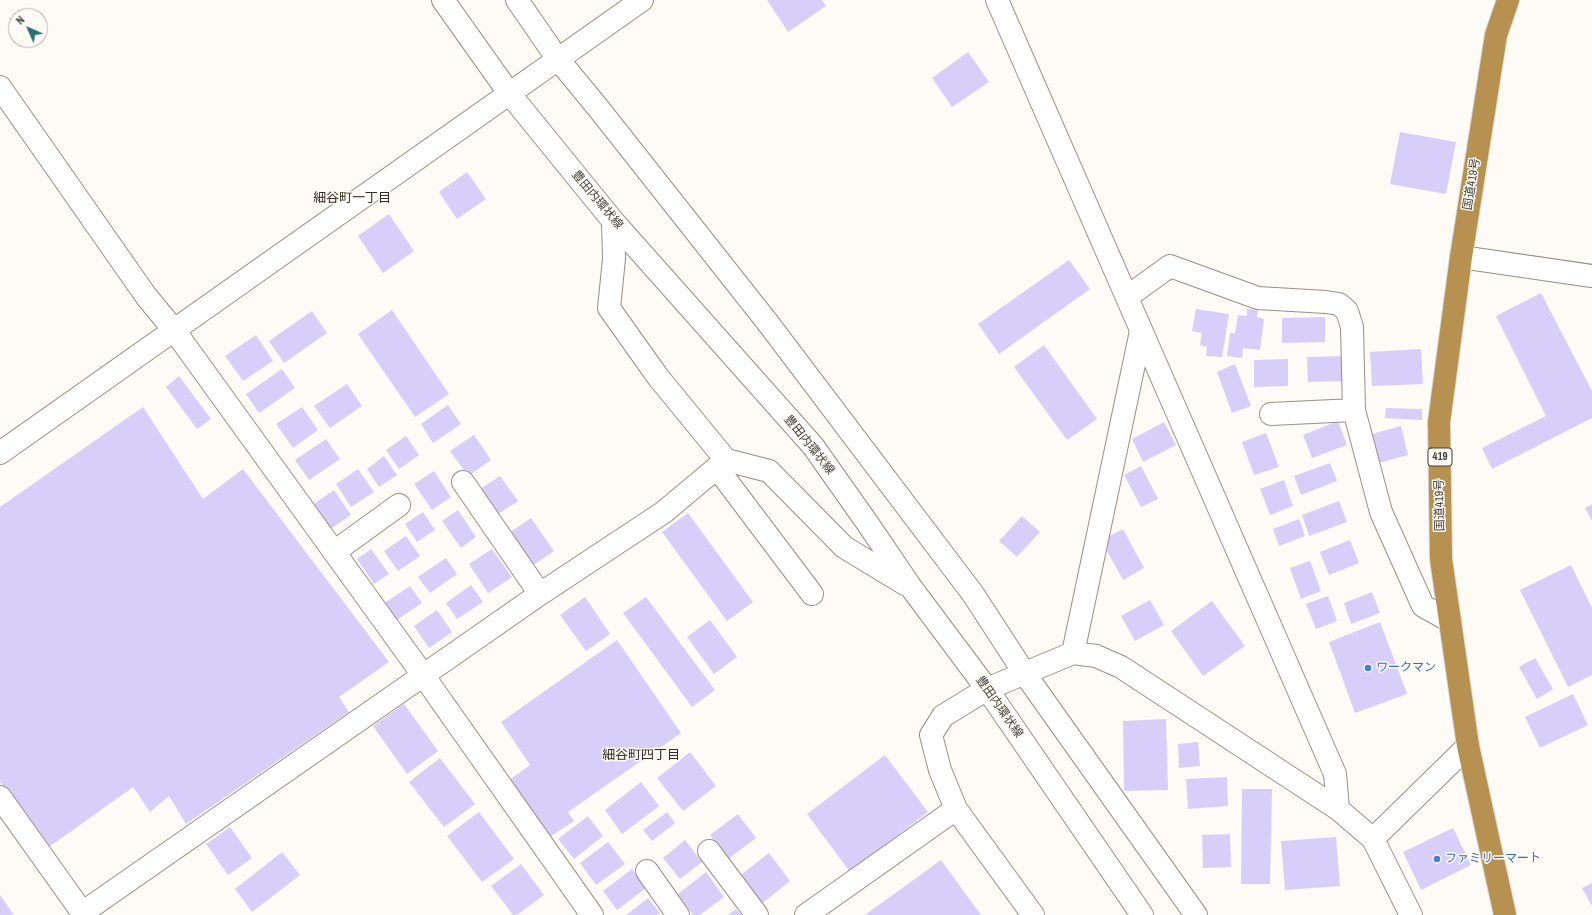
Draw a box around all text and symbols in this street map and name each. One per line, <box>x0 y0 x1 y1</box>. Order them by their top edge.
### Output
north arrow <box>8 8 48 48</box>
text: N <box>13 13 27 27</box>
street label: 国道419号 <box>1461 157 1483 211</box>
street label: 豊田内環状線 <box>568 168 626 232</box>
district label: 細谷町一丁目 <box>313 191 391 207</box>
street label: 豊田内環状線 <box>781 412 837 478</box>
road number: 419 <box>1428 448 1452 466</box>
street label: 国道419号 <box>1432 479 1448 531</box>
place label: ワークマン <box>1376 661 1436 675</box>
marker: ワークマン <box>1363 663 1373 673</box>
street label: 豊田内環状線 <box>972 673 1026 741</box>
district label: 細谷町四丁目 <box>602 748 680 764</box>
place label: ファミリーマート <box>1445 852 1541 866</box>
marker: ファミリーマート <box>1432 854 1442 864</box>

